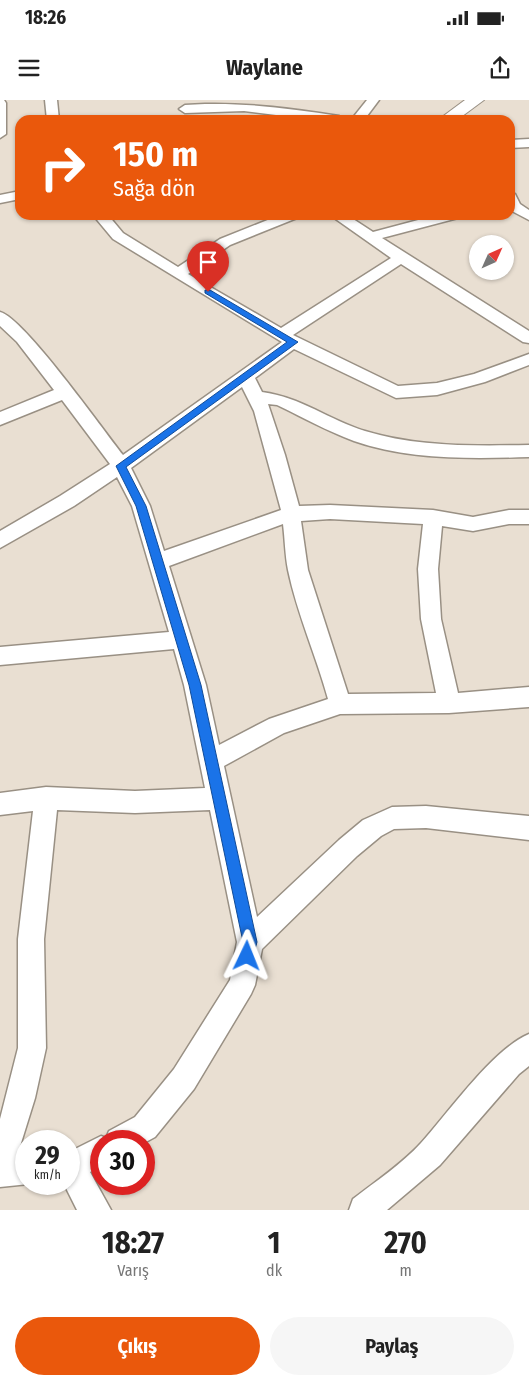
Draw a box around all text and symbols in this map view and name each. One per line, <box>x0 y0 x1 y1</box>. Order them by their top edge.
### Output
text: 18:26 <box>25 6 66 29</box>
icon: menu <box>15 54 43 82</box>
text: Waylane <box>226 54 303 81</box>
icon: share <box>486 54 514 82</box>
text: 150 m <box>113 133 198 175</box>
icon: right <box>30 135 95 200</box>
text: Sağa dön <box>113 175 195 202</box>
north arrow <box>469 235 514 280</box>
map controls <box>469 235 514 280</box>
pin <box>187 241 229 292</box>
icon: arrive <box>194 248 222 276</box>
position arrow <box>220 929 272 981</box>
speed limit sign: 30 <box>90 1130 155 1195</box>
text: 29 <box>35 1141 60 1171</box>
text: km/h <box>34 1168 61 1182</box>
text: 18:27 <box>102 1225 164 1261</box>
text: 1 <box>268 1225 280 1261</box>
text: 270 <box>384 1225 427 1261</box>
text: Varış <box>117 1261 149 1280</box>
text: dk <box>266 1261 282 1280</box>
text: m <box>399 1261 412 1280</box>
button: Çıkış <box>15 1317 260 1375</box>
button: Paylaş <box>270 1317 514 1375</box>

